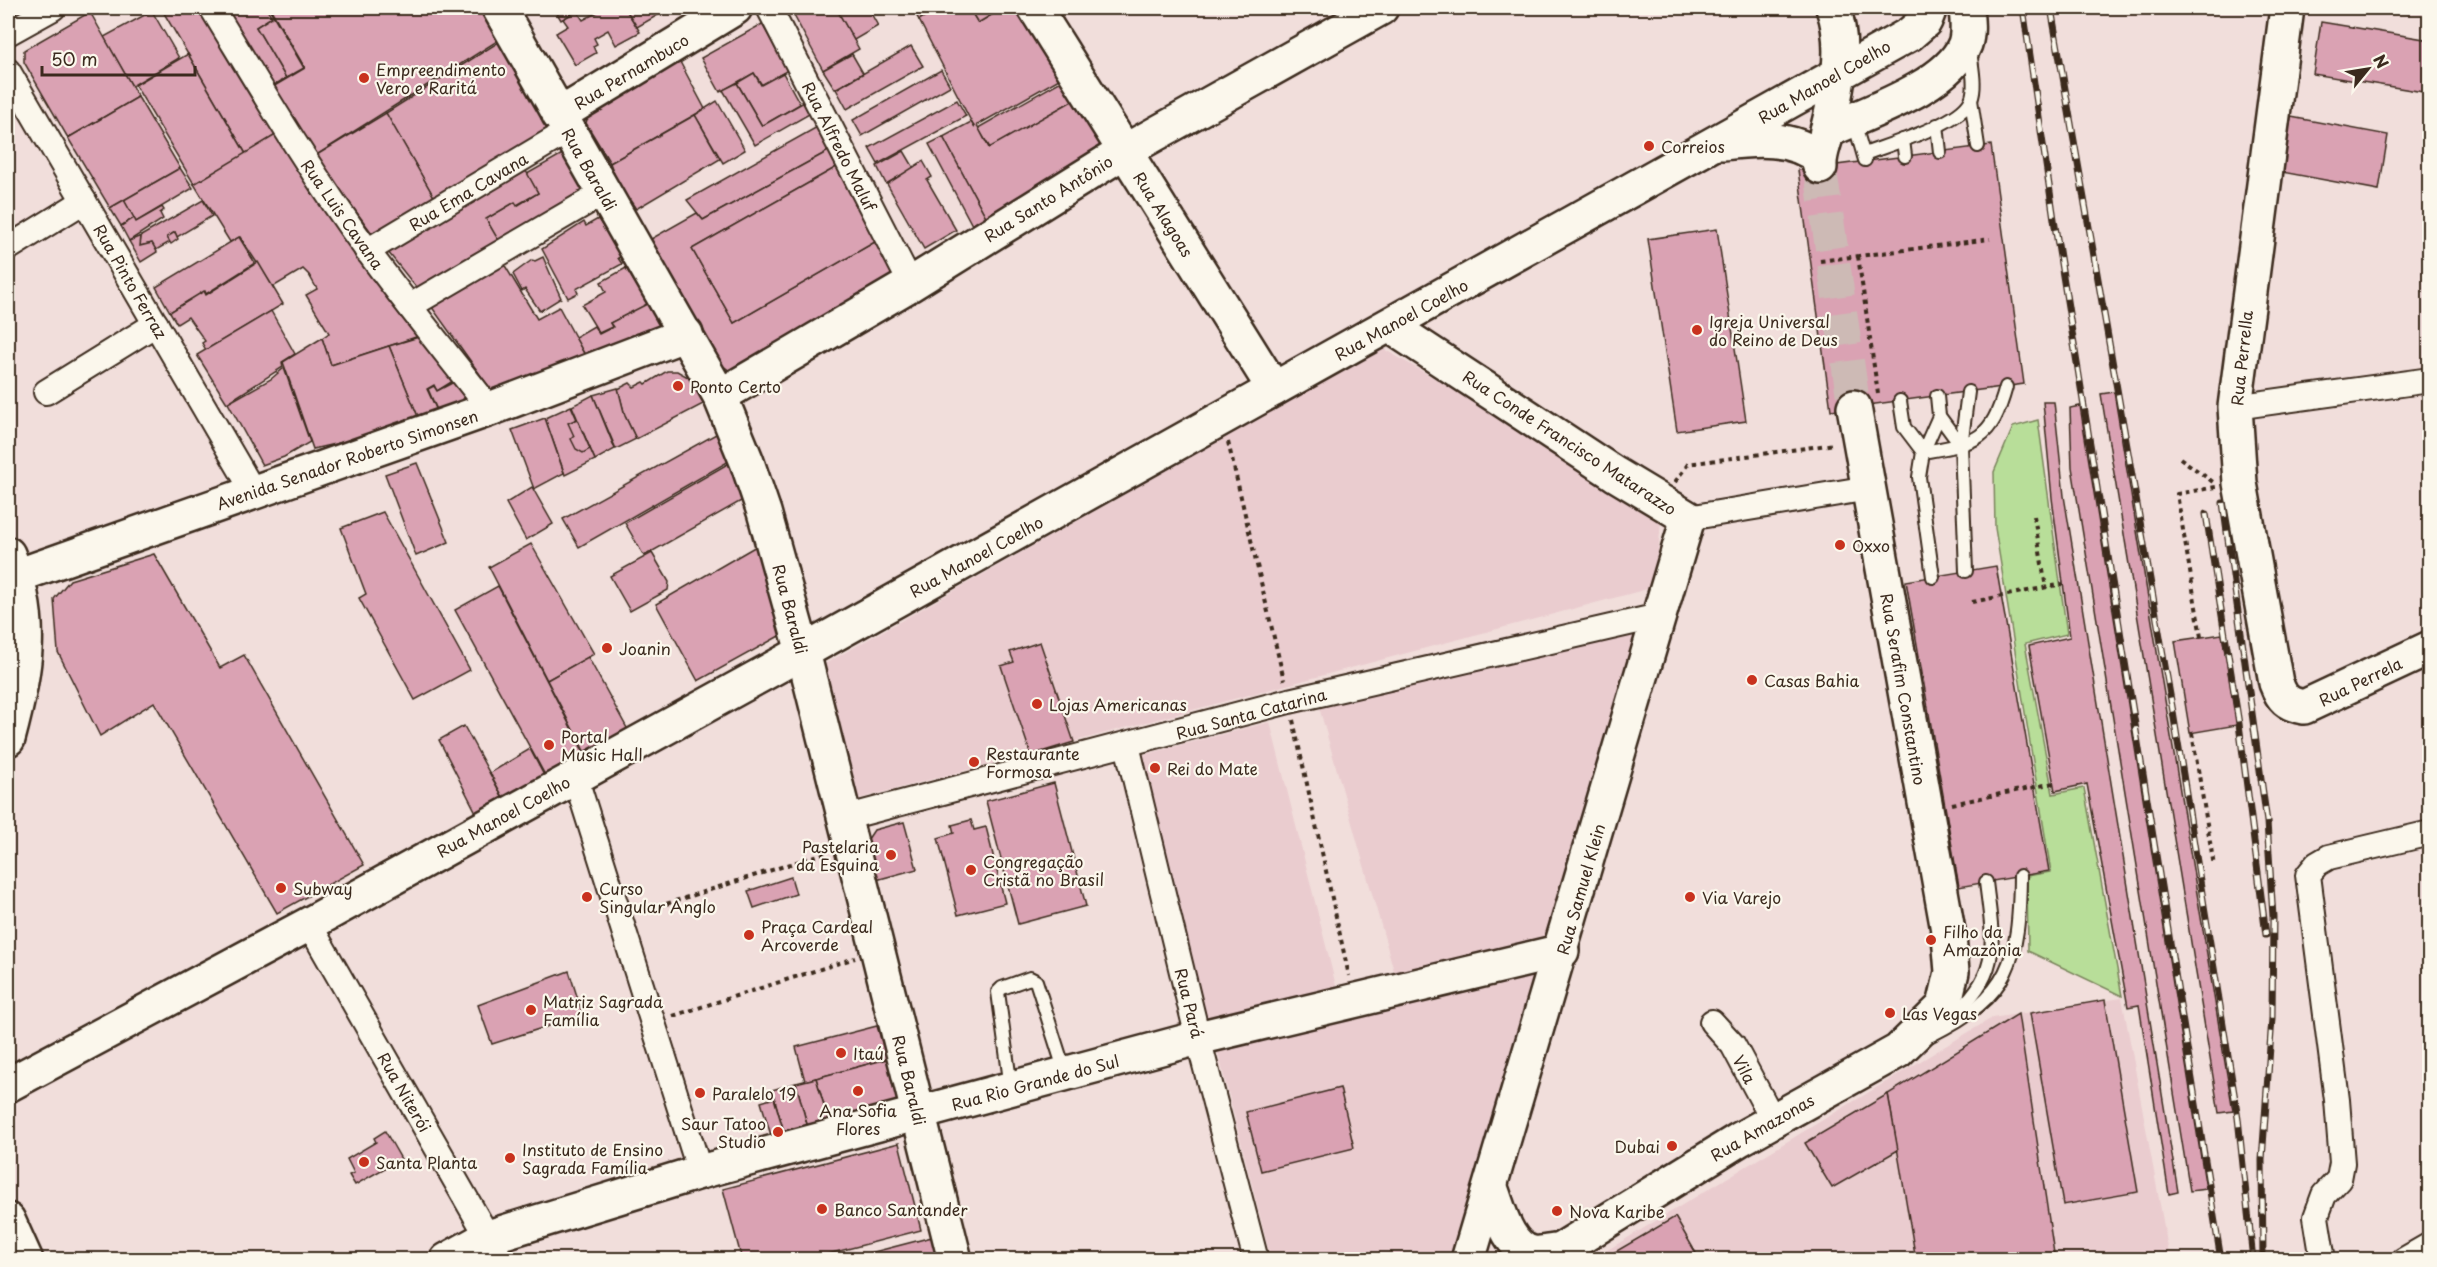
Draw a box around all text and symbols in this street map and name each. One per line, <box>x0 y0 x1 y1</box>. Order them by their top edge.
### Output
street label: Rua Pernambuco <box>569 27 693 115</box>
street label: Rua Manoel Coelho <box>1753 33 1895 129</box>
scale bar <box>42 39 195 77</box>
north arrow <box>2338 39 2398 99</box>
text: 50 m <box>51 45 98 72</box>
text: N <box>2368 50 2395 72</box>
place label: Empreendimento Vero e Raritá <box>376 57 506 99</box>
marker: Empreendimento Vero e Raritá <box>357 71 371 85</box>
street label: Rua Alfredo Maluf <box>797 77 884 216</box>
street label: Rua Baraldi <box>557 123 623 215</box>
place label: Correios <box>1661 134 1725 158</box>
marker: Correios <box>1642 139 1656 153</box>
street label: Rua Ema Cavana <box>404 146 532 236</box>
street label: Rua Santo Antônio <box>979 149 1117 247</box>
street label: Rua Luis Cavana <box>296 154 390 274</box>
street label: Rua Alagoas <box>1128 167 1200 261</box>
street label: Rua Pinto Ferraz <box>88 219 174 343</box>
street label: Rua Manoel Coelho <box>1330 272 1472 366</box>
place label: Igreja Universal do Reino de Deus <box>1709 309 1838 351</box>
street label: Rua Perrella <box>2224 309 2258 407</box>
marker: Igreja Universal do Reino de Deus <box>1690 323 1704 337</box>
street label: Rua Conde Francisco Matarazzo <box>1458 364 1682 520</box>
place label: Ponto Certo <box>690 374 781 398</box>
marker: Ponto Certo <box>671 379 685 393</box>
street label: Avenida Senador Roberto Simonsen <box>213 403 481 515</box>
street label: Rua Manoel Coelho <box>905 509 1047 603</box>
place label: Oxxo <box>1852 533 1890 557</box>
marker: Oxxo <box>1833 538 1847 552</box>
street label: Rua Baraldi <box>767 561 815 657</box>
street label: Rua Serafim Constantino <box>1875 591 1933 787</box>
place label: Joanin <box>619 636 671 660</box>
marker: Joanin <box>600 641 614 655</box>
street label: Rua Perrela <box>2314 650 2406 711</box>
place label: Casas Bahia <box>1764 668 1859 692</box>
marker: Casas Bahia <box>1745 673 1759 687</box>
street label: Rua Santa Catarina <box>1173 681 1329 745</box>
place label: Lojas Americanas <box>1049 692 1187 716</box>
marker: Lojas Americanas <box>1030 697 1044 711</box>
place label: Portal Music Hall <box>561 724 643 766</box>
marker: Portal Music Hall <box>542 738 556 752</box>
place label: Restaurante Formosa <box>986 741 1080 783</box>
marker: Restaurante Formosa <box>967 755 981 769</box>
place label: Rei do Mate <box>1167 756 1258 780</box>
marker: Rei do Mate <box>1148 761 1162 775</box>
street label: Rua Manoel Coelho <box>432 769 574 863</box>
street label: Rua Samuel Klein <box>1550 821 1610 957</box>
place label: Pastelaria da Esquina <box>796 834 879 876</box>
marker: Pastelaria da Esquina <box>884 848 898 862</box>
place label: Congregação Cristã no Brasil <box>983 849 1104 891</box>
marker: Congregação Cristã no Brasil <box>964 863 978 877</box>
place label: Subway <box>293 876 352 900</box>
place label: Curso Singular Anglo <box>599 876 716 918</box>
marker: Subway <box>274 881 288 895</box>
place label: Via Varejo <box>1702 885 1781 909</box>
marker: Curso Singular Anglo <box>580 890 594 904</box>
marker: Via Varejo <box>1683 890 1697 904</box>
place label: Praça Cardeal Arcoverde <box>761 914 873 956</box>
place label: Filho da Amazônia <box>1943 919 2021 961</box>
marker: Praça Cardeal Arcoverde <box>742 928 756 942</box>
marker: Filho da Amazônia <box>1924 933 1938 947</box>
street label: Rua Pará <box>1170 966 1210 1040</box>
place label: Matriz Sagrada Família <box>543 989 663 1031</box>
place label: Las Vegas <box>1902 1001 1977 1025</box>
marker: Matriz Sagrada Família <box>524 1003 538 1017</box>
marker: Las Vegas <box>1883 1006 1897 1020</box>
street label: Rua Baraldi <box>887 1032 933 1128</box>
place label: Itaú <box>853 1041 884 1065</box>
marker: Itaú <box>834 1046 848 1060</box>
street label: Rua Niterói <box>372 1048 438 1136</box>
street label: Rua Rio Grande do Sul <box>949 1048 1121 1116</box>
street label: Vila <box>1727 1050 1763 1088</box>
place label: Paralelo 19 <box>712 1081 796 1105</box>
marker: Ana Sofia Flores <box>851 1084 865 1098</box>
marker: Paralelo 19 <box>693 1086 707 1100</box>
street label: Rua Amazonas <box>1706 1088 1818 1166</box>
place label: Ana Sofia Flores <box>819 1098 897 1140</box>
place label: Saur Tatoo Studio <box>681 1111 766 1153</box>
marker: Saur Tatoo Studio <box>771 1125 785 1139</box>
place label: Dubai <box>1614 1134 1660 1158</box>
place label: Instituto de Ensino Sagrada Família <box>522 1137 663 1179</box>
marker: Dubai <box>1665 1139 1679 1153</box>
place label: Santa Planta <box>376 1150 477 1174</box>
marker: Instituto de Ensino Sagrada Família <box>503 1151 517 1165</box>
marker: Santa Planta <box>357 1155 371 1169</box>
place label: Banco Santander <box>834 1197 968 1221</box>
place label: Nova Karibe <box>1569 1199 1665 1223</box>
marker: Banco Santander <box>815 1202 829 1216</box>
marker: Nova Karibe <box>1550 1204 1564 1218</box>

